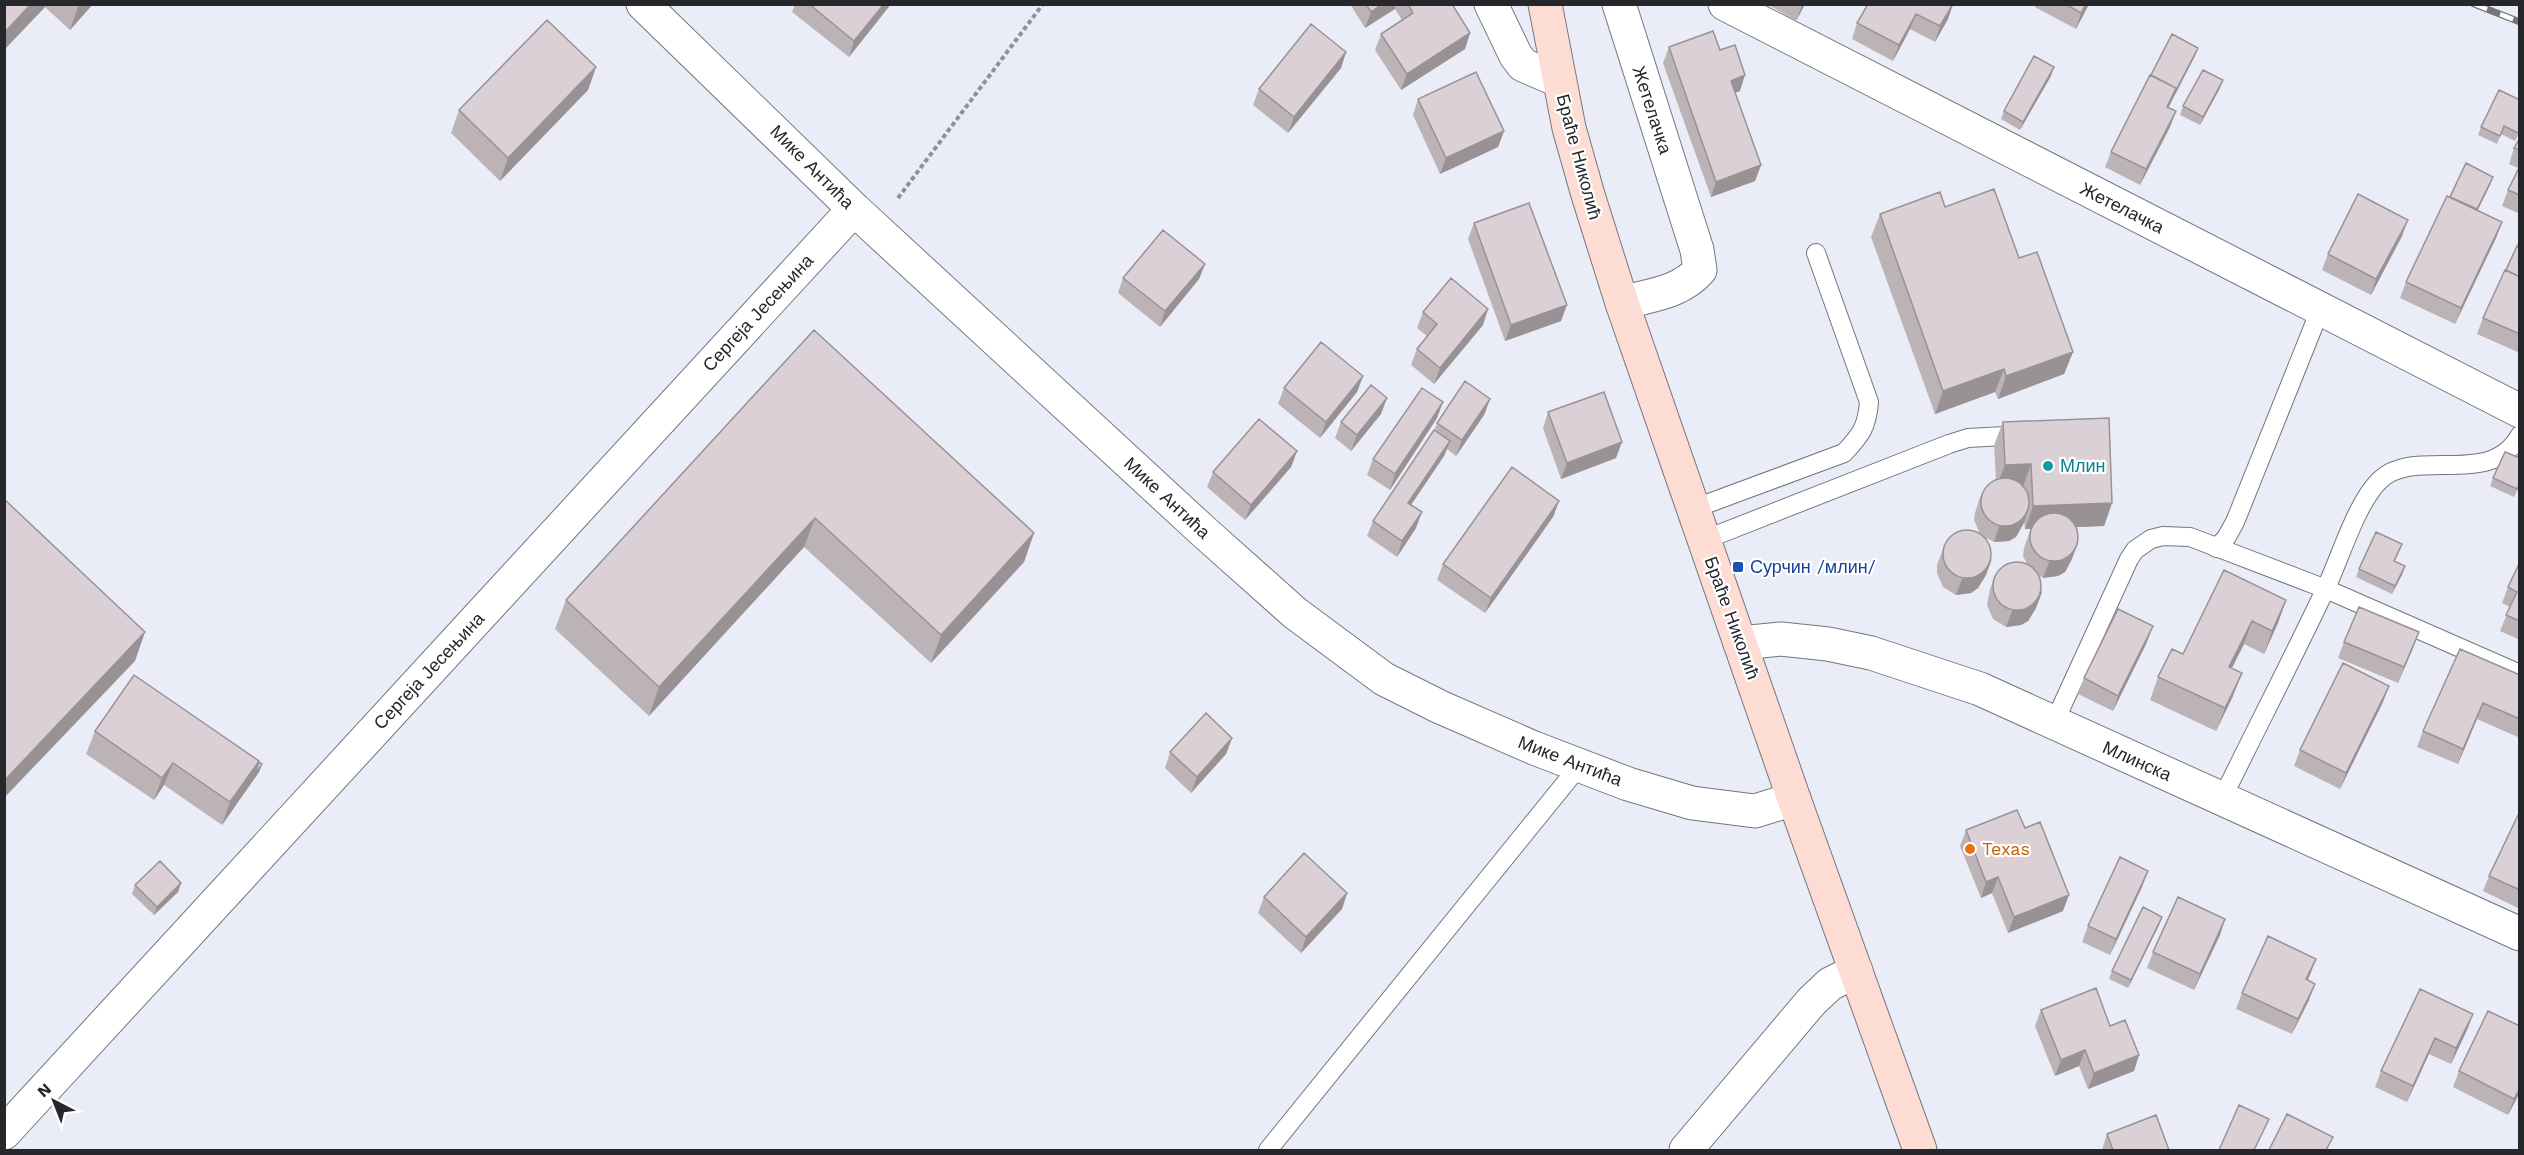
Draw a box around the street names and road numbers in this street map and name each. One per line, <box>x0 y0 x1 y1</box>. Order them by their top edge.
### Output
street label: Жетелачка <box>1628 63 1677 157</box>
street label: Браће Николић <box>1553 92 1606 222</box>
street label: Мике Антића <box>766 120 859 213</box>
street label: Жетелачка <box>2077 178 2168 238</box>
street label: Сергеја Јесењина <box>698 249 818 375</box>
street label: Мике Антића <box>1120 453 1215 543</box>
street label: Браће Николић <box>1700 553 1764 682</box>
street label: Сергеја Јесењина <box>369 607 489 733</box>
street label: Мике Антића <box>1515 731 1626 790</box>
street label: Млинска <box>2100 736 2176 785</box>

